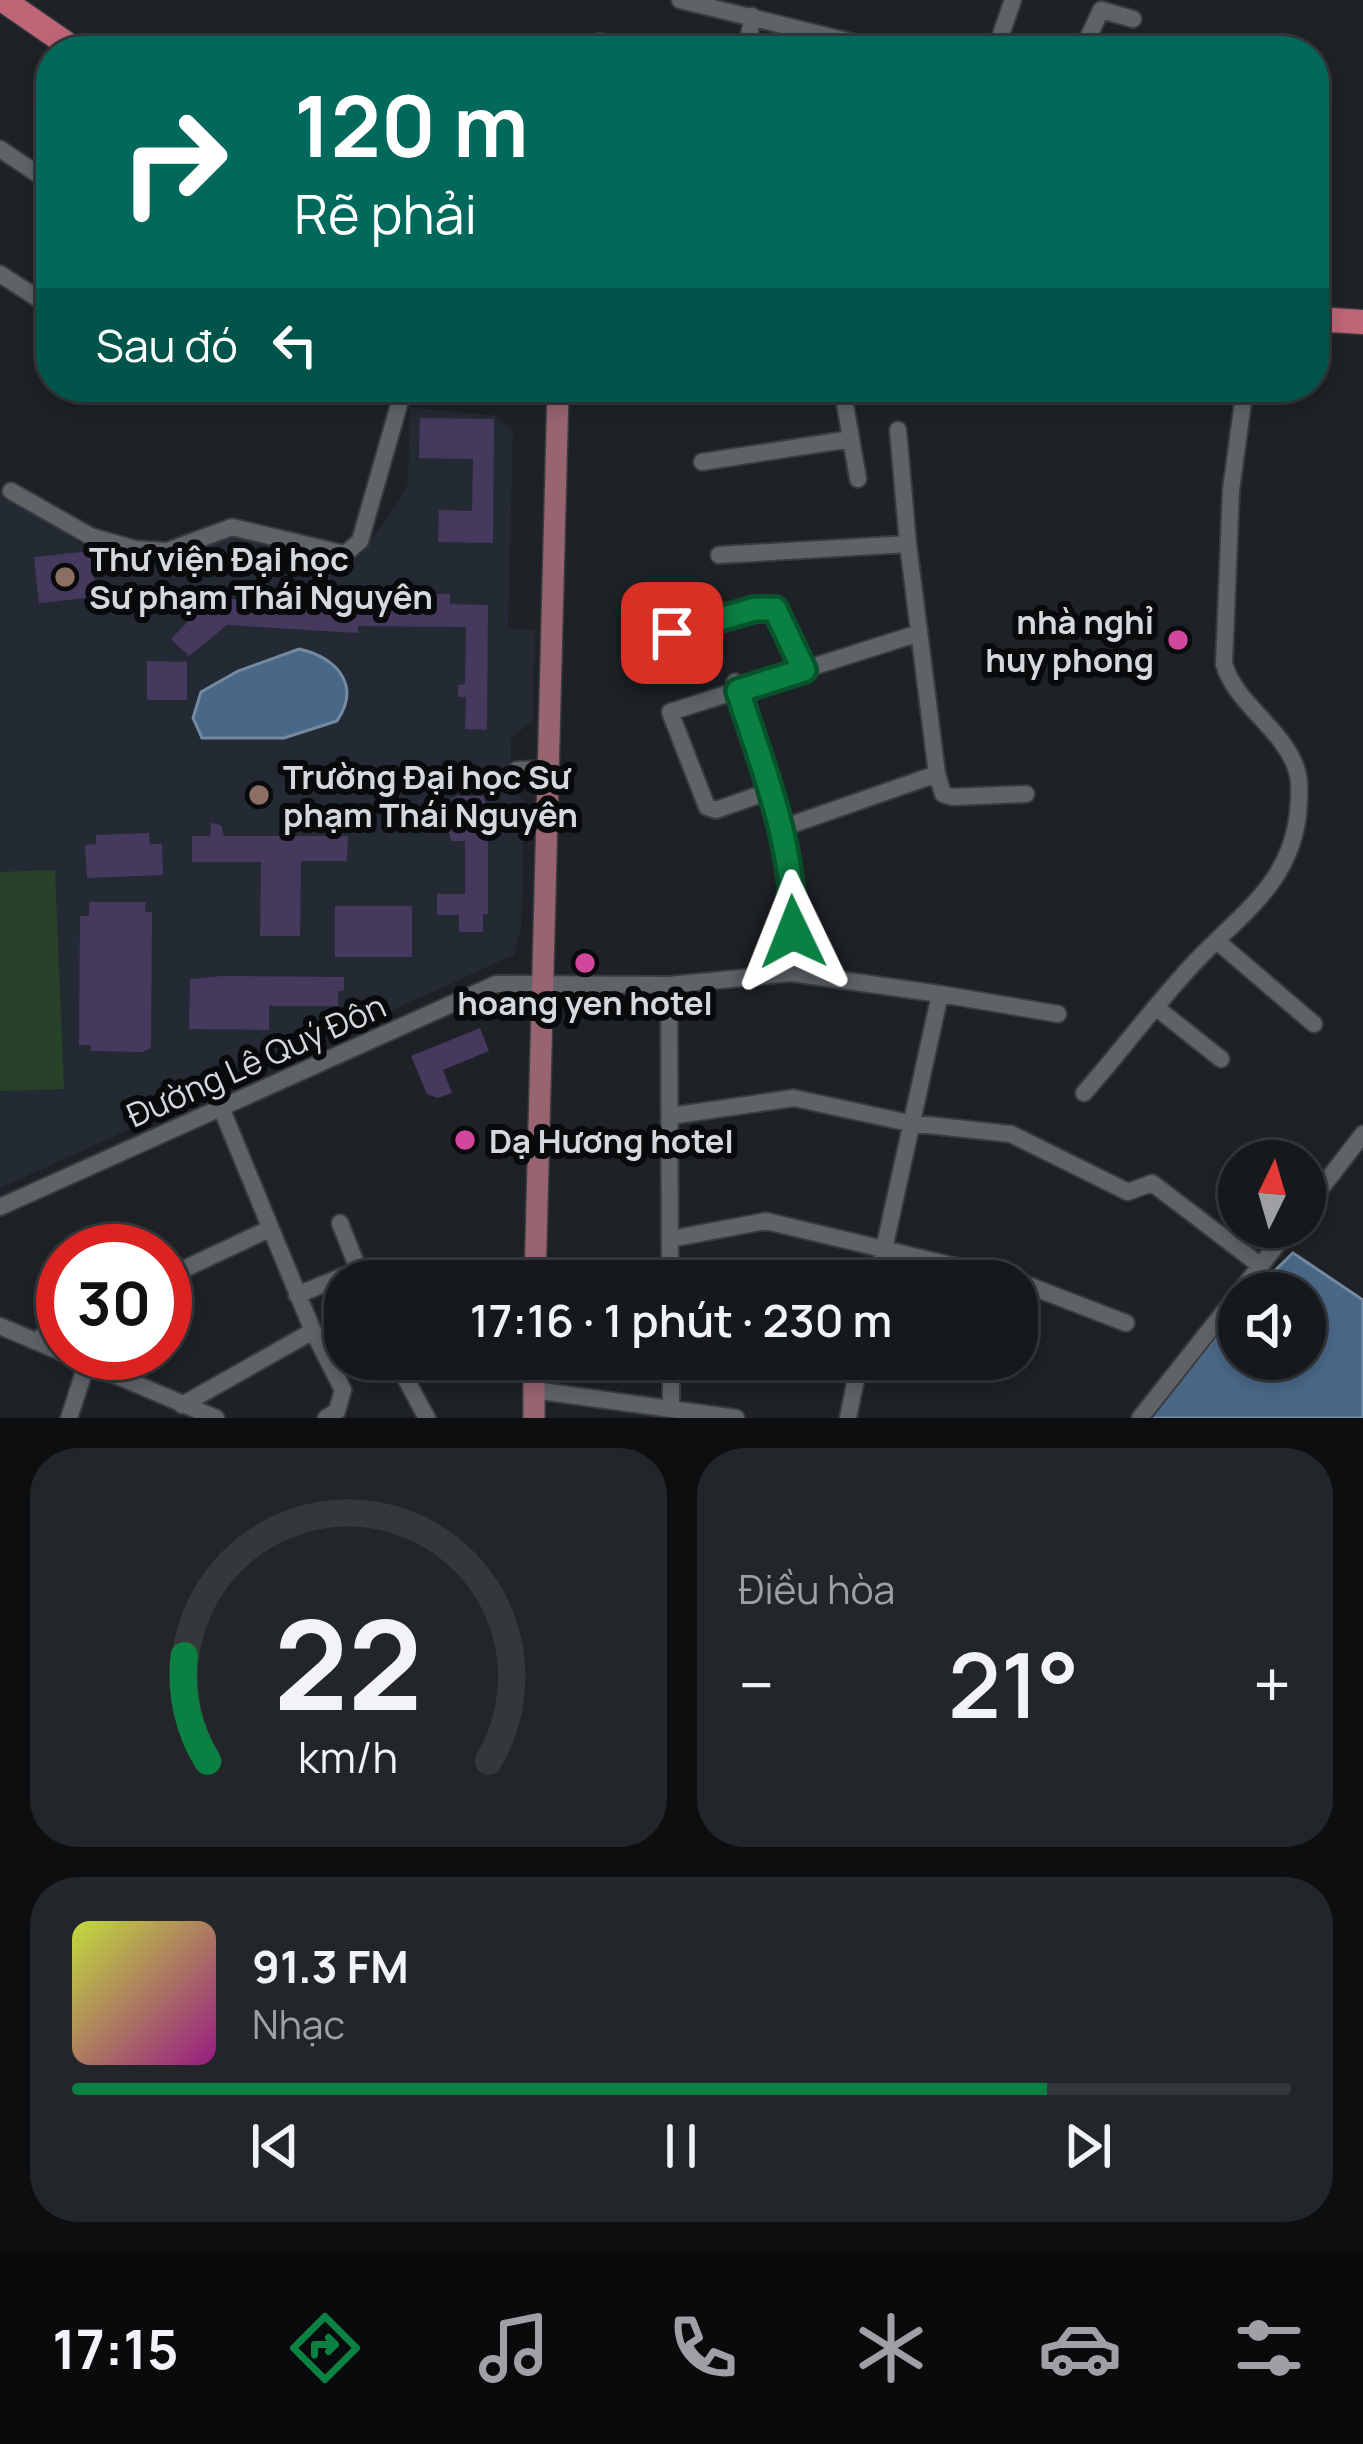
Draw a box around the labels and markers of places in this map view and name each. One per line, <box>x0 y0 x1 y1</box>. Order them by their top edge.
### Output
place label: Thư viện Đại học Sư phạm Thái Nguyên <box>89 536 433 619</box>
marker: Thư viện Đại học Sư phạm Thái Nguyên <box>52 564 78 590</box>
pin <box>621 582 723 684</box>
place label: nhà nghỉ huy phong <box>985 599 1154 682</box>
marker: nhà nghỉ huy phong <box>1165 627 1191 653</box>
place label: Trường Đại học Sư phạm Thái Nguyên <box>283 754 578 837</box>
marker: Trường Đại học Sư phạm Thái Nguyên <box>246 782 272 808</box>
marker: hoang yen hotel <box>572 950 598 976</box>
place label: hoang yen hotel <box>457 980 713 1025</box>
place label: Dạ Hương hotel <box>489 1118 734 1163</box>
marker: Dạ Hương hotel <box>452 1127 478 1153</box>

